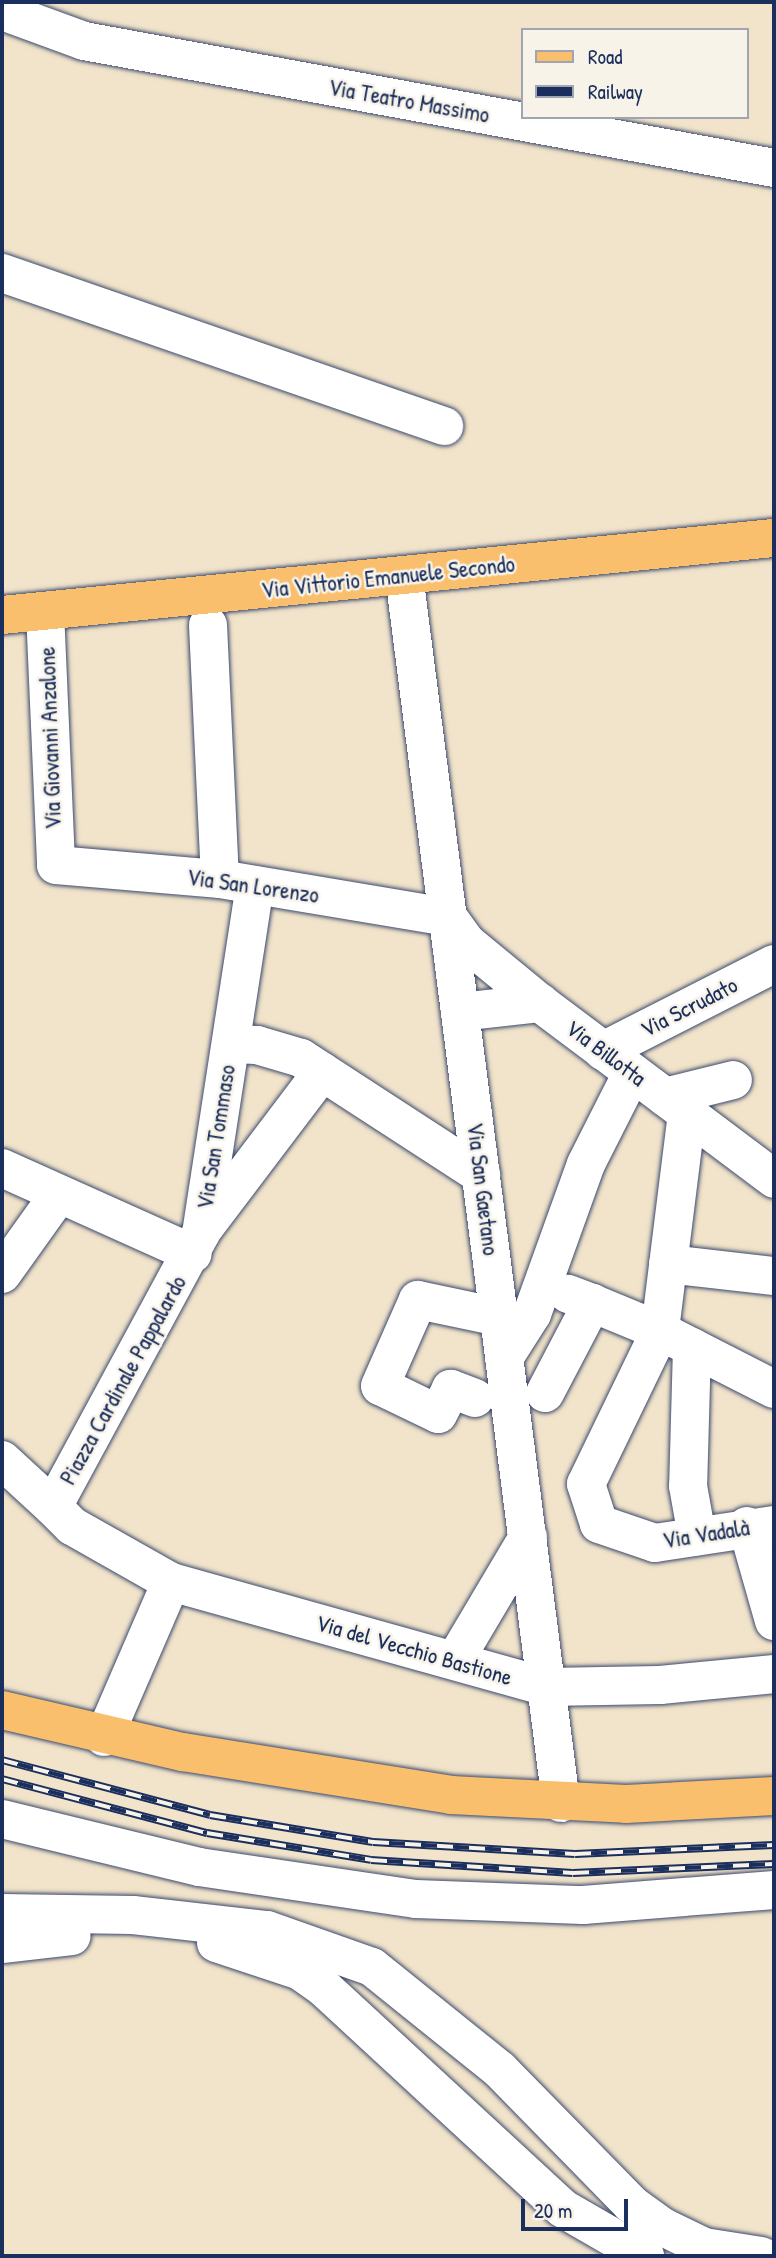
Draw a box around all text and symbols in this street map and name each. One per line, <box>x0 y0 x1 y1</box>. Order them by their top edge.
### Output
legend <box>520 28 748 119</box>
text: Road <box>588 42 622 71</box>
street label: Via Teatro Massimo <box>326 73 492 129</box>
text: Railway <box>588 77 643 106</box>
street label: Via Vittorio Emanuele Secondo <box>260 550 516 604</box>
street label: Via Giovanni Anzalone <box>33 646 67 830</box>
street label: Via San Lorenzo <box>185 863 321 909</box>
street label: Via Scrudato <box>636 971 742 1043</box>
street label: Via Billotta <box>560 1014 652 1092</box>
street label: Via San Tommaso <box>191 1063 241 1211</box>
street label: Via San Gaetano <box>461 1121 505 1257</box>
street label: Piazza Cardinale Pappalardo <box>54 1271 192 1489</box>
street label: Via Vadalà <box>661 1514 751 1554</box>
street label: Via del Vecchio Bastione <box>313 1609 515 1691</box>
scale bar <box>524 2184 631 2228</box>
text: 20 m <box>534 2196 572 2225</box>

